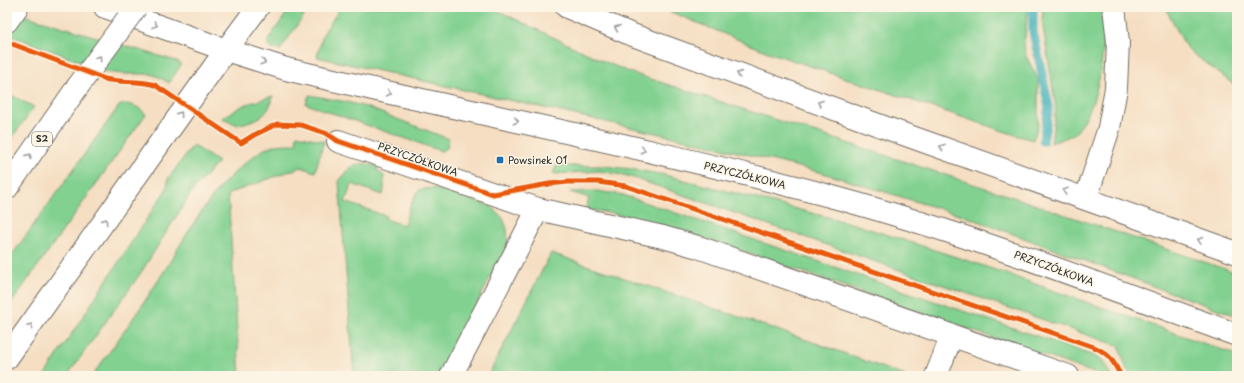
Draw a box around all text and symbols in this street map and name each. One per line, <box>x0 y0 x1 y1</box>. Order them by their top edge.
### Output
one-way arrow <box>151 20 158 28</box>
one-way arrow <box>614 25 622 33</box>
one-way arrow <box>94 55 102 62</box>
one-way arrow <box>259 57 266 66</box>
one-way arrow <box>736 70 743 78</box>
one-way arrow <box>386 89 392 97</box>
one-way arrow <box>817 100 824 108</box>
one-way arrow <box>175 112 182 119</box>
one-way arrow <box>513 117 519 125</box>
road number: S2 <box>32 132 52 146</box>
street label: PRZYCZÓŁKOWA <box>376 138 461 179</box>
one-way arrow <box>939 144 946 152</box>
one-way arrow <box>639 145 646 153</box>
place label: Powsinek 01 <box>508 152 567 167</box>
one-way arrow <box>25 153 32 160</box>
marker: Powsinek 01 <box>495 155 505 165</box>
street label: PRZYCZÓŁKOWA <box>703 157 788 192</box>
one-way arrow <box>1062 187 1069 195</box>
one-way arrow <box>100 218 107 225</box>
one-way arrow <box>1197 236 1204 244</box>
street label: PRZYCZÓŁKOWA <box>1012 246 1097 289</box>
one-way arrow <box>25 324 32 331</box>

